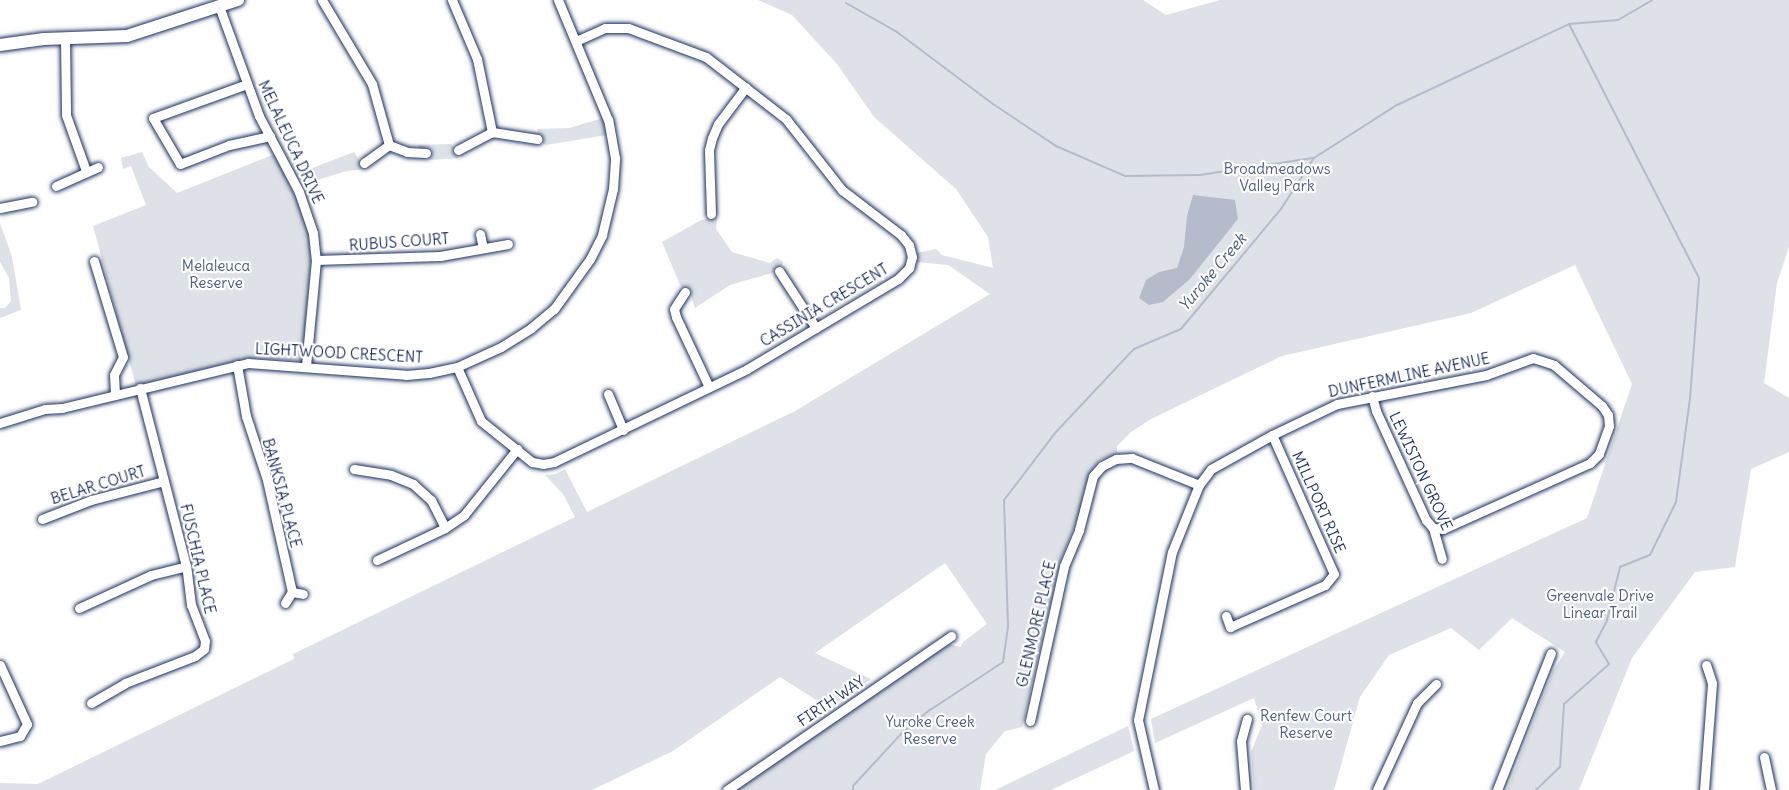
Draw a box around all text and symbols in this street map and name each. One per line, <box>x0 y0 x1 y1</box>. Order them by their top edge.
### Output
street label: MELALEUCA DRIVE <box>255 77 327 207</box>
park label: Broadmeadows Valley Park <box>1223 159 1331 194</box>
water label: Yuroke Creek <box>1174 229 1250 315</box>
street label: RUBUS COURT <box>348 230 450 254</box>
park label: Melaleuca Reserve <box>182 256 250 291</box>
street label: CASSINIA CRESCENT <box>757 260 891 350</box>
street label: LIGHTWOOD CRESCENT <box>255 340 423 366</box>
street label: DUNFERMLINE AVENUE <box>1327 349 1491 401</box>
street label: LEWISTON GROVE <box>1386 409 1456 533</box>
street label: BANKSIA PLACE <box>259 436 305 550</box>
street label: MILLPORT RISE <box>1289 448 1349 556</box>
street label: BELAR COURT <box>48 462 148 508</box>
street label: FUSCHIA PLACE <box>177 502 219 616</box>
street label: GLENMORE PLACE <box>1013 559 1059 689</box>
park label: Greenvale Drive Linear Trail <box>1546 586 1654 621</box>
street label: FIRTH WAY <box>794 672 868 730</box>
park label: Renfew Court Reserve <box>1260 706 1352 741</box>
park label: Yuroke Creek Reserve <box>885 712 975 747</box>

